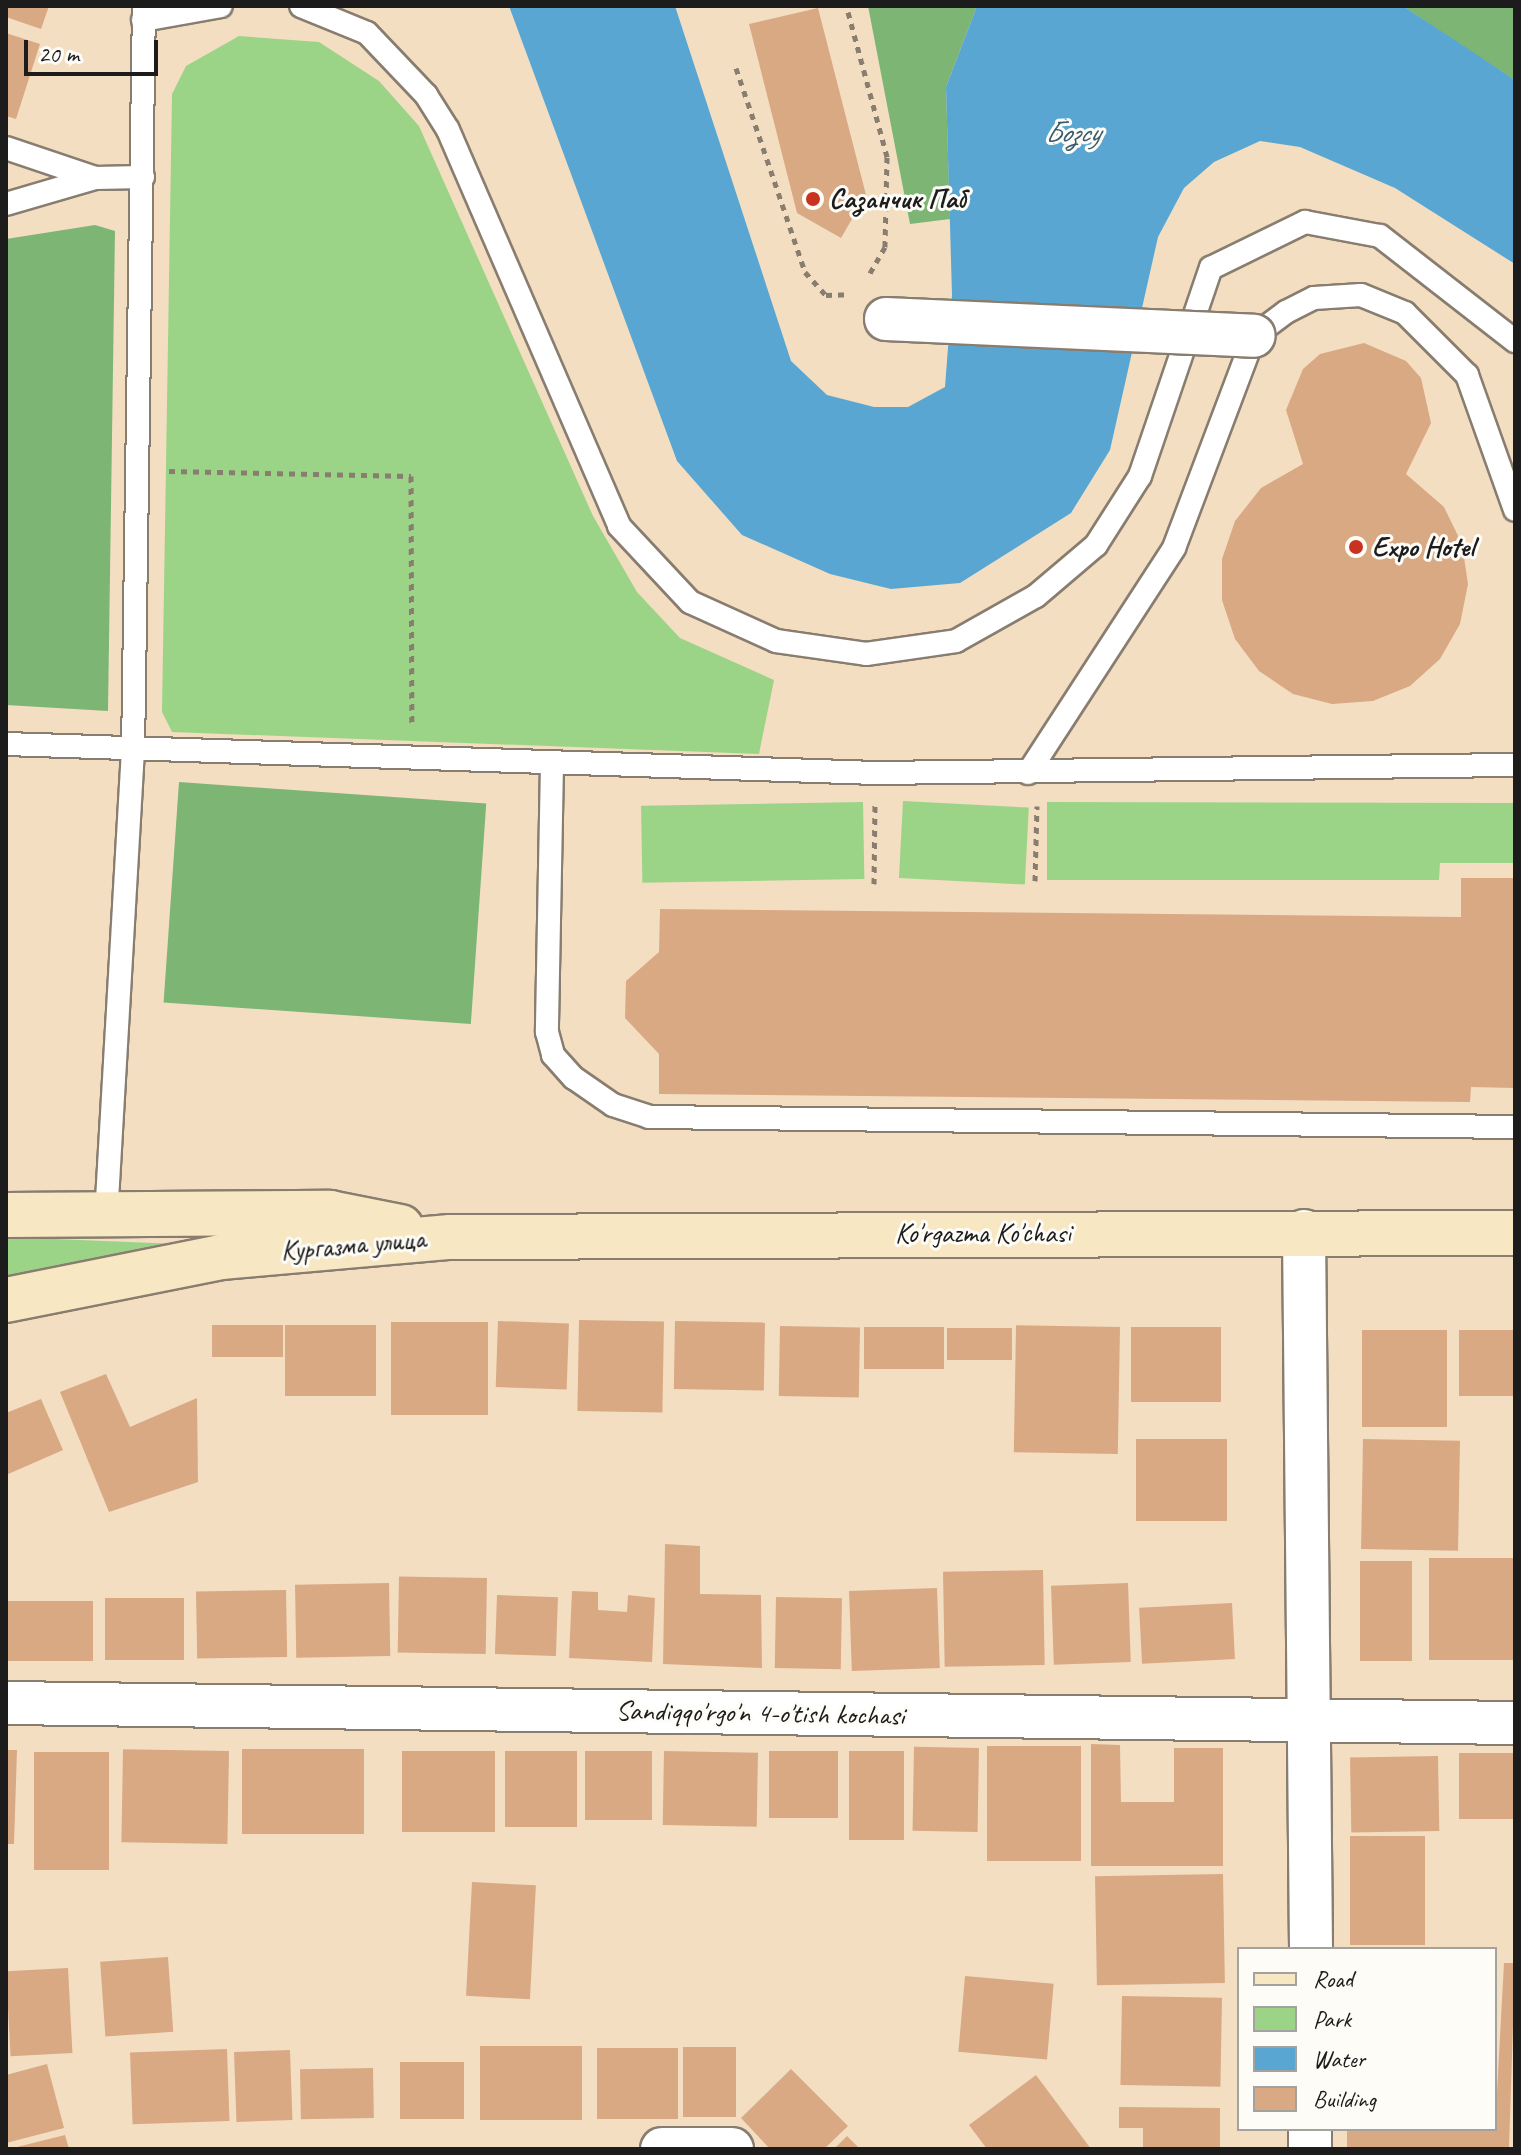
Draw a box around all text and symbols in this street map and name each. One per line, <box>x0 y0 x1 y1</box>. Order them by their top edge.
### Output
scale bar <box>28 24 162 74</box>
text: 20 m <box>38 39 79 69</box>
water label: Бозсу <box>1045 114 1099 150</box>
place label: Сазанчик Паб <box>829 182 967 216</box>
marker: Сазанчик Паб <box>804 190 822 208</box>
place label: Expo Hotel <box>1372 530 1474 564</box>
marker: Expo Hotel <box>1347 538 1365 556</box>
street label: Ko'rgazma Ko'chasi <box>895 1216 1071 1250</box>
street label: Кургазма улица <box>279 1222 427 1268</box>
street label: Sandiqqo'rgo'n 4-o'tish kochasi <box>615 1694 905 1732</box>
legend <box>1237 1947 1497 2131</box>
text: Road <box>1313 1964 1353 1994</box>
text: Park <box>1313 2004 1351 2034</box>
text: Water <box>1313 2044 1365 2074</box>
text: Building <box>1313 2084 1376 2114</box>

